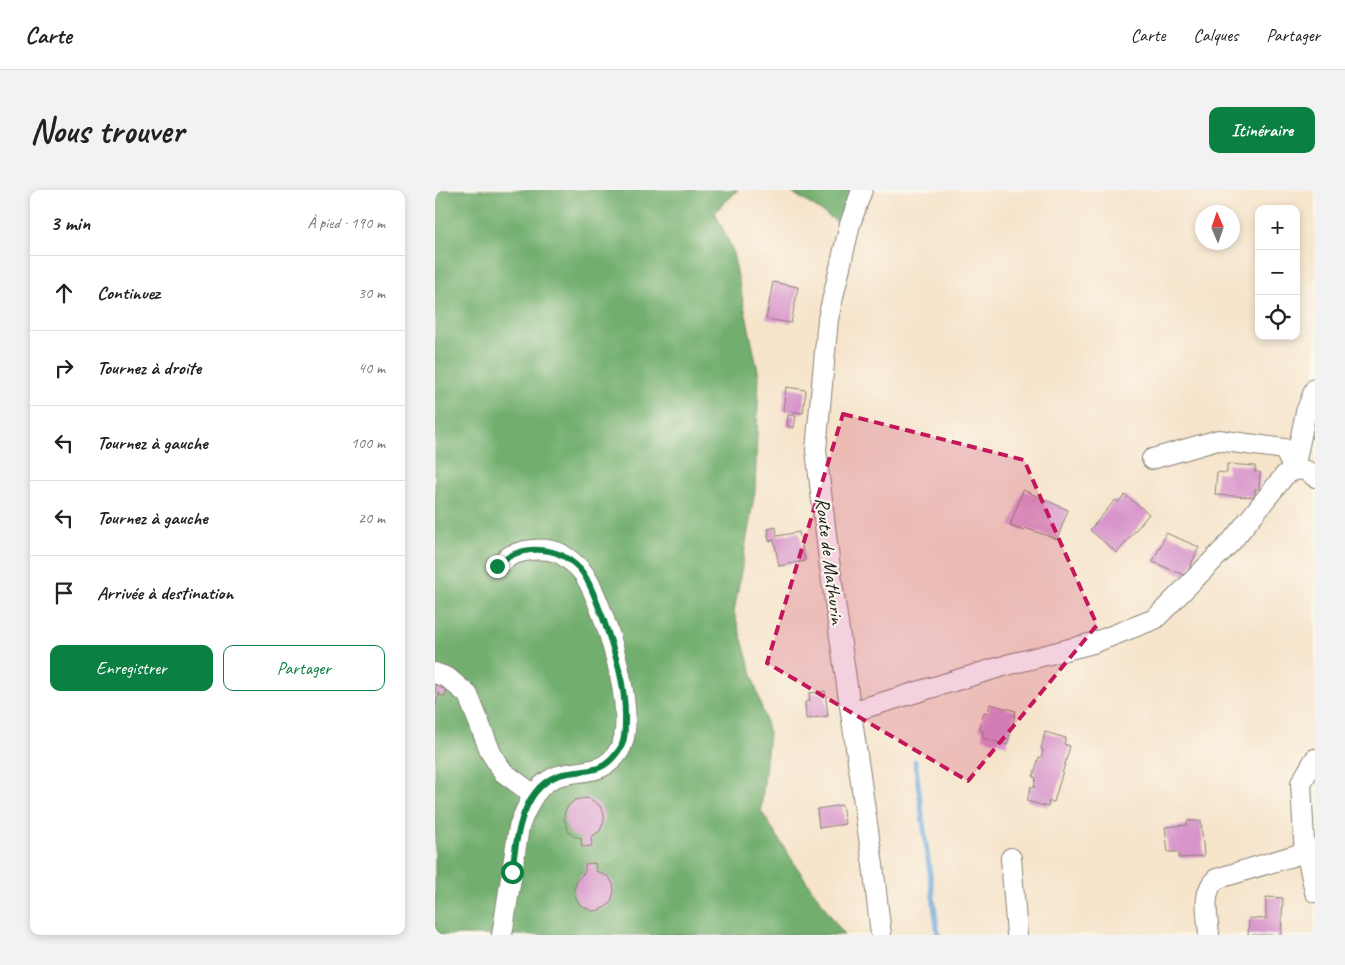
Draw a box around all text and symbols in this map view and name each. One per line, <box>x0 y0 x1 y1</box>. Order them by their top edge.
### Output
text: Carte <box>25 20 72 50</box>
text: Carte <box>1131 24 1165 46</box>
text: Calques <box>1193 24 1238 46</box>
text: Partager <box>1266 24 1320 46</box>
button: Itinéraire <box>1209 107 1315 153</box>
text: Nous trouver <box>30 108 184 153</box>
north arrow <box>1195 205 1240 250</box>
map controls <box>1255 205 1300 340</box>
button: + <box>1255 205 1300 250</box>
text: 3 min <box>50 210 90 236</box>
text: À pied · 190 m <box>307 213 385 233</box>
button: − <box>1255 250 1300 295</box>
icon: ahead <box>50 279 78 307</box>
text: Continuez <box>97 281 160 305</box>
text: 30 m <box>358 283 385 303</box>
button: locate <box>1255 295 1300 340</box>
icon: right <box>50 354 78 382</box>
text: Tournez à droite <box>97 356 201 380</box>
text: 40 m <box>358 358 385 378</box>
icon: left <box>50 429 78 457</box>
text: Tournez à gauche <box>97 431 208 455</box>
text: 100 m <box>351 433 385 453</box>
street label: Route de Mathurin <box>810 496 850 627</box>
icon: left <box>50 504 78 532</box>
text: Tournez à gauche <box>97 506 208 530</box>
text: 20 m <box>358 508 385 528</box>
route end <box>486 555 509 578</box>
icon: arrive <box>50 579 78 607</box>
text: Arrivée à destination <box>97 581 233 605</box>
button: Enregistrer <box>50 645 213 691</box>
button: Partager <box>223 645 385 691</box>
route start <box>501 861 524 884</box>

